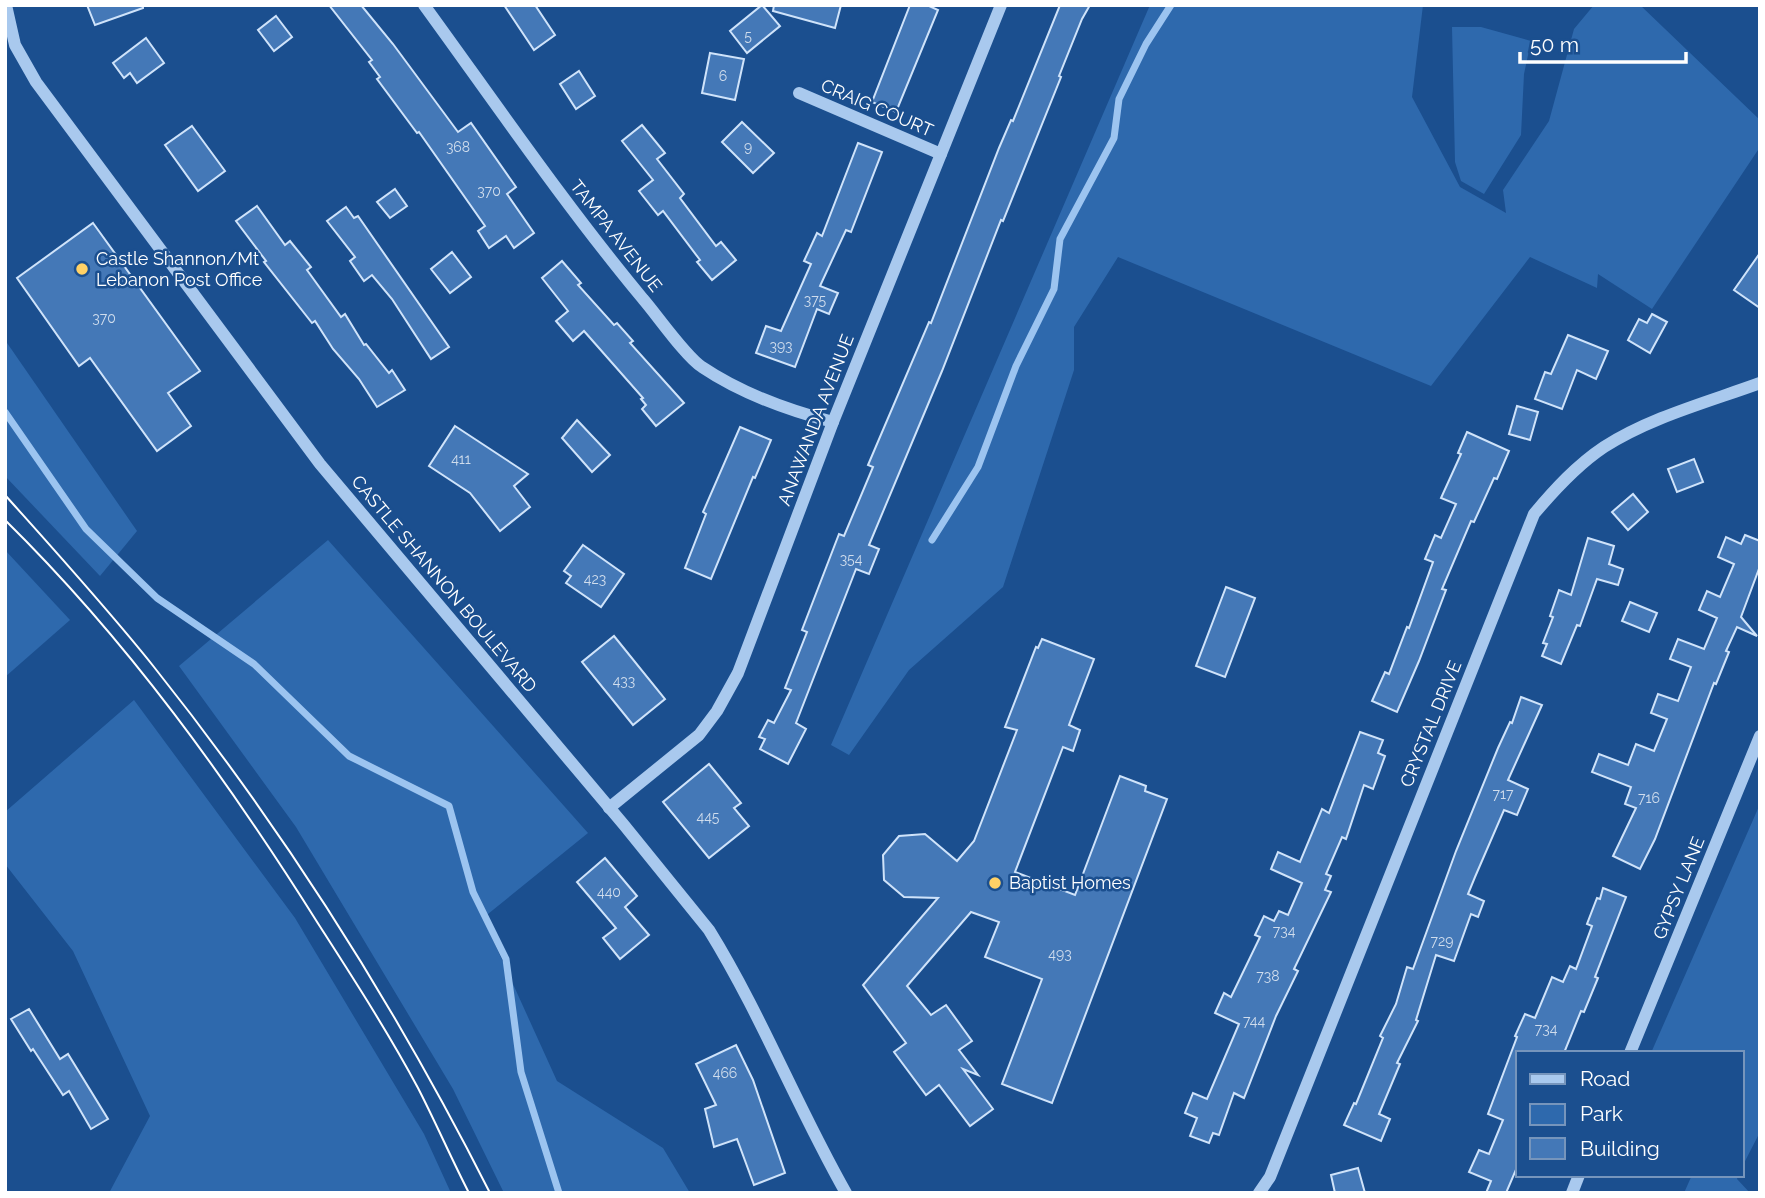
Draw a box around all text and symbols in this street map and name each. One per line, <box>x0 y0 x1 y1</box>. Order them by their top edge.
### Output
scale bar <box>1520 21 1686 65</box>
house number: 5 <box>744 28 752 44</box>
text: 50 m <box>1530 32 1579 57</box>
house number: 6 <box>719 68 727 84</box>
street label: CRAIG COURT <box>818 74 937 141</box>
house number: 368 <box>446 139 470 155</box>
house number: 9 <box>744 139 752 155</box>
street label: TAMPA AVENUE <box>566 175 667 296</box>
house number: 370 <box>477 183 501 199</box>
place label: Castle Shannon/Mt Lebanon Post Office <box>96 248 263 290</box>
marker: Castle Shannon/Mt Lebanon Post Office <box>74 261 90 277</box>
house number: 375 <box>804 292 827 308</box>
house number: 370 <box>92 310 116 326</box>
street label: ANAWANDA AVENUE <box>773 331 858 508</box>
house number: 393 <box>769 338 793 354</box>
house number: 411 <box>451 451 471 467</box>
street label: CASTLE SHANNON BOULEVARD <box>347 471 541 697</box>
house number: 354 <box>840 551 863 567</box>
house number: 423 <box>584 571 606 587</box>
street label: CRYSTAL DRIVE <box>1396 657 1465 790</box>
house number: 433 <box>613 673 635 689</box>
house number: 717 <box>1493 786 1514 802</box>
house number: 716 <box>1638 790 1660 806</box>
house number: 445 <box>697 809 720 825</box>
street label: GYPSY LANE <box>1648 833 1709 942</box>
place label: Baptist Homes <box>1009 872 1131 893</box>
marker: Baptist Homes <box>987 875 1003 891</box>
house number: 440 <box>597 884 621 900</box>
house number: 734 <box>1273 923 1296 939</box>
house number: 729 <box>1431 933 1454 949</box>
house number: 493 <box>1048 946 1072 962</box>
house number: 738 <box>1256 968 1280 984</box>
house number: 744 <box>1243 1013 1265 1029</box>
house number: 734 <box>1535 1021 1558 1037</box>
legend <box>1516 1051 1744 1177</box>
house number: 466 <box>713 1065 737 1081</box>
text: Road <box>1580 1066 1630 1091</box>
text: Park <box>1580 1101 1623 1126</box>
text: Building <box>1580 1136 1660 1161</box>

